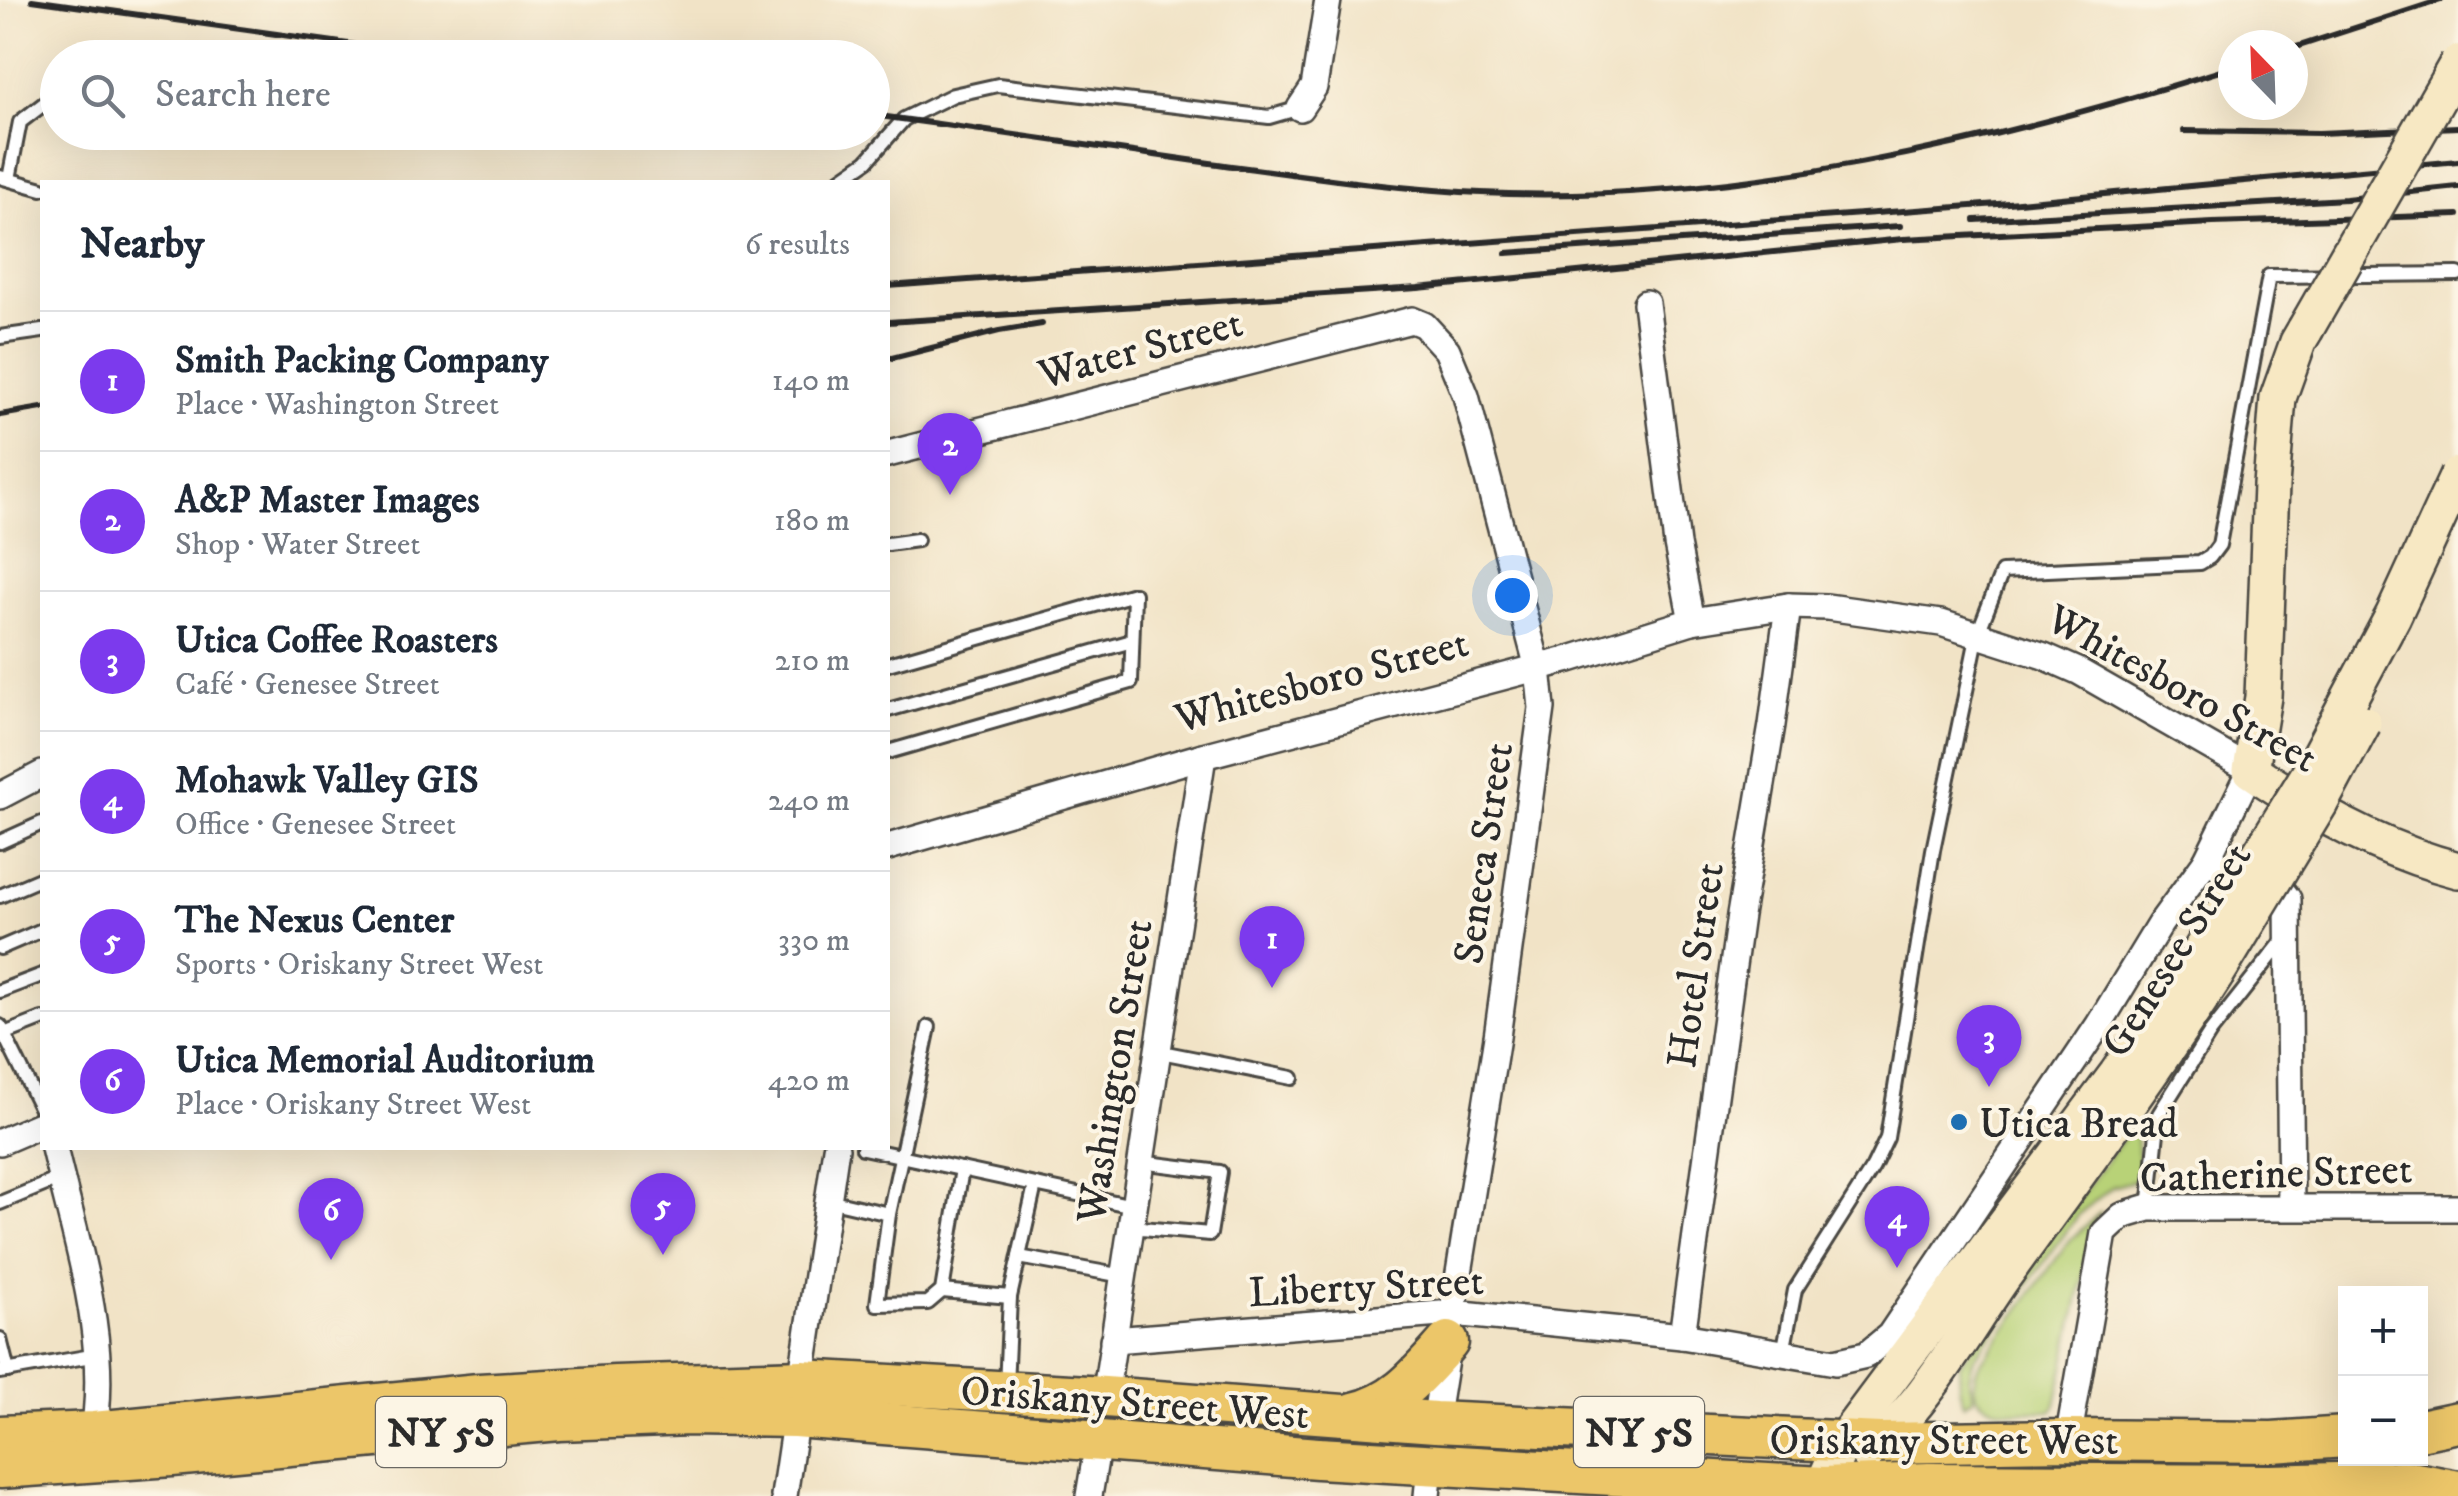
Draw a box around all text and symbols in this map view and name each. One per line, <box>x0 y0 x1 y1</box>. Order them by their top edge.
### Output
north arrow <box>2218 30 2308 120</box>
search box <box>40 40 890 150</box>
icon: search <box>75 68 130 123</box>
text: Search here <box>155 71 331 119</box>
text: Nearby <box>80 219 204 271</box>
text: 6 results <box>745 225 850 265</box>
street label: Water Street <box>1032 298 1248 402</box>
text: Smith Packing Company <box>175 337 548 385</box>
text: 1 <box>107 361 118 401</box>
text: 140 m <box>772 361 850 401</box>
text: Place · Washington Street <box>175 385 499 425</box>
pin: 2 <box>918 412 982 495</box>
text: A&P Master Images <box>175 477 480 525</box>
text: 2 <box>105 501 120 541</box>
text: 180 m <box>774 501 850 541</box>
text: Shop · Water Street <box>175 525 420 565</box>
your location <box>1487 570 1538 621</box>
street label: Whitesboro Street <box>2036 593 2326 785</box>
text: Utica Coffee Roasters <box>175 617 498 665</box>
street label: Whitesboro Street <box>1168 618 1474 746</box>
text: 3 <box>107 641 118 681</box>
text: 210 m <box>775 641 850 681</box>
text: Café · Genesee Street <box>175 665 440 705</box>
street label: Seneca Street <box>1444 739 1526 967</box>
text: Mohawk Valley GIS <box>175 757 479 805</box>
text: 4 <box>103 781 122 821</box>
text: 240 m <box>768 781 850 821</box>
text: Office · Genesee Street <box>175 805 456 845</box>
street label: Genesee Street <box>2091 834 2264 1067</box>
street label: Hotel Street <box>1657 859 1737 1071</box>
text: The Nexus Center <box>175 897 454 945</box>
pin: 1 <box>1240 906 1304 988</box>
street label: Washington Street <box>1066 916 1166 1228</box>
text: 5 <box>105 921 120 961</box>
text: 330 m <box>778 921 850 961</box>
text: Sports · Oriskany Street West <box>175 945 544 985</box>
pin: 3 <box>1956 1004 2022 1087</box>
text: Utica Memorial Auditorium <box>175 1037 595 1085</box>
text: 6 <box>104 1061 121 1101</box>
text: 420 m <box>768 1061 850 1101</box>
text: Place · Oriskany Street West <box>175 1085 531 1125</box>
place label: Utica Bread <box>1979 1099 2178 1151</box>
marker: Utica Bread <box>1948 1111 1970 1133</box>
street label: Catherine Street <box>2139 1144 2413 1206</box>
pin: 5 <box>630 1172 696 1255</box>
pin: 6 <box>298 1178 364 1260</box>
pin: 4 <box>1864 1186 1930 1268</box>
street label: Liberty Street <box>1247 1256 1485 1320</box>
map controls <box>2338 1286 2428 1466</box>
button: + <box>2338 1286 2428 1376</box>
street label: Oriskany Street West <box>959 1366 1311 1442</box>
button: − <box>2338 1376 2428 1466</box>
road number: NY 5S <box>376 1397 506 1467</box>
road number: NY 5S <box>1574 1397 1704 1467</box>
street label: Oriskany Street West <box>1769 1416 2119 1468</box>

